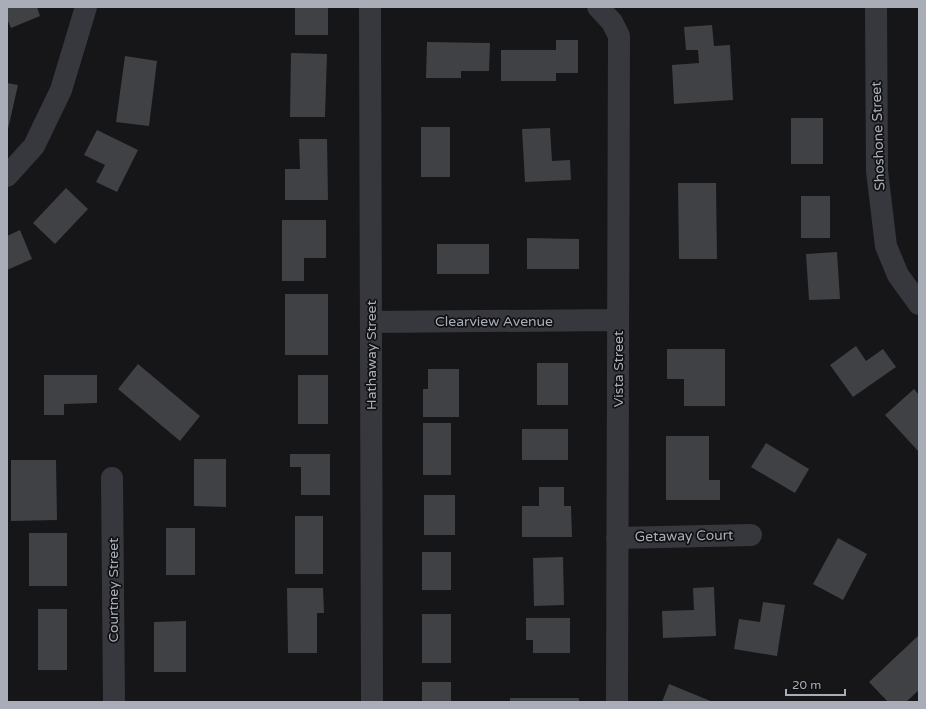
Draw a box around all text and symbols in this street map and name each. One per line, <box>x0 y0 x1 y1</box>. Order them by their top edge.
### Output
street label: Shoshone Street <box>868 80 888 191</box>
street label: Hathaway Street <box>363 299 380 410</box>
street label: Clearview Avenue <box>435 313 553 330</box>
street label: Vista Street <box>610 330 627 407</box>
street label: Getaway Court <box>634 527 734 545</box>
street label: Courtney Street <box>105 537 122 642</box>
scale bar <box>786 671 845 697</box>
text: 20 m <box>792 678 821 692</box>

